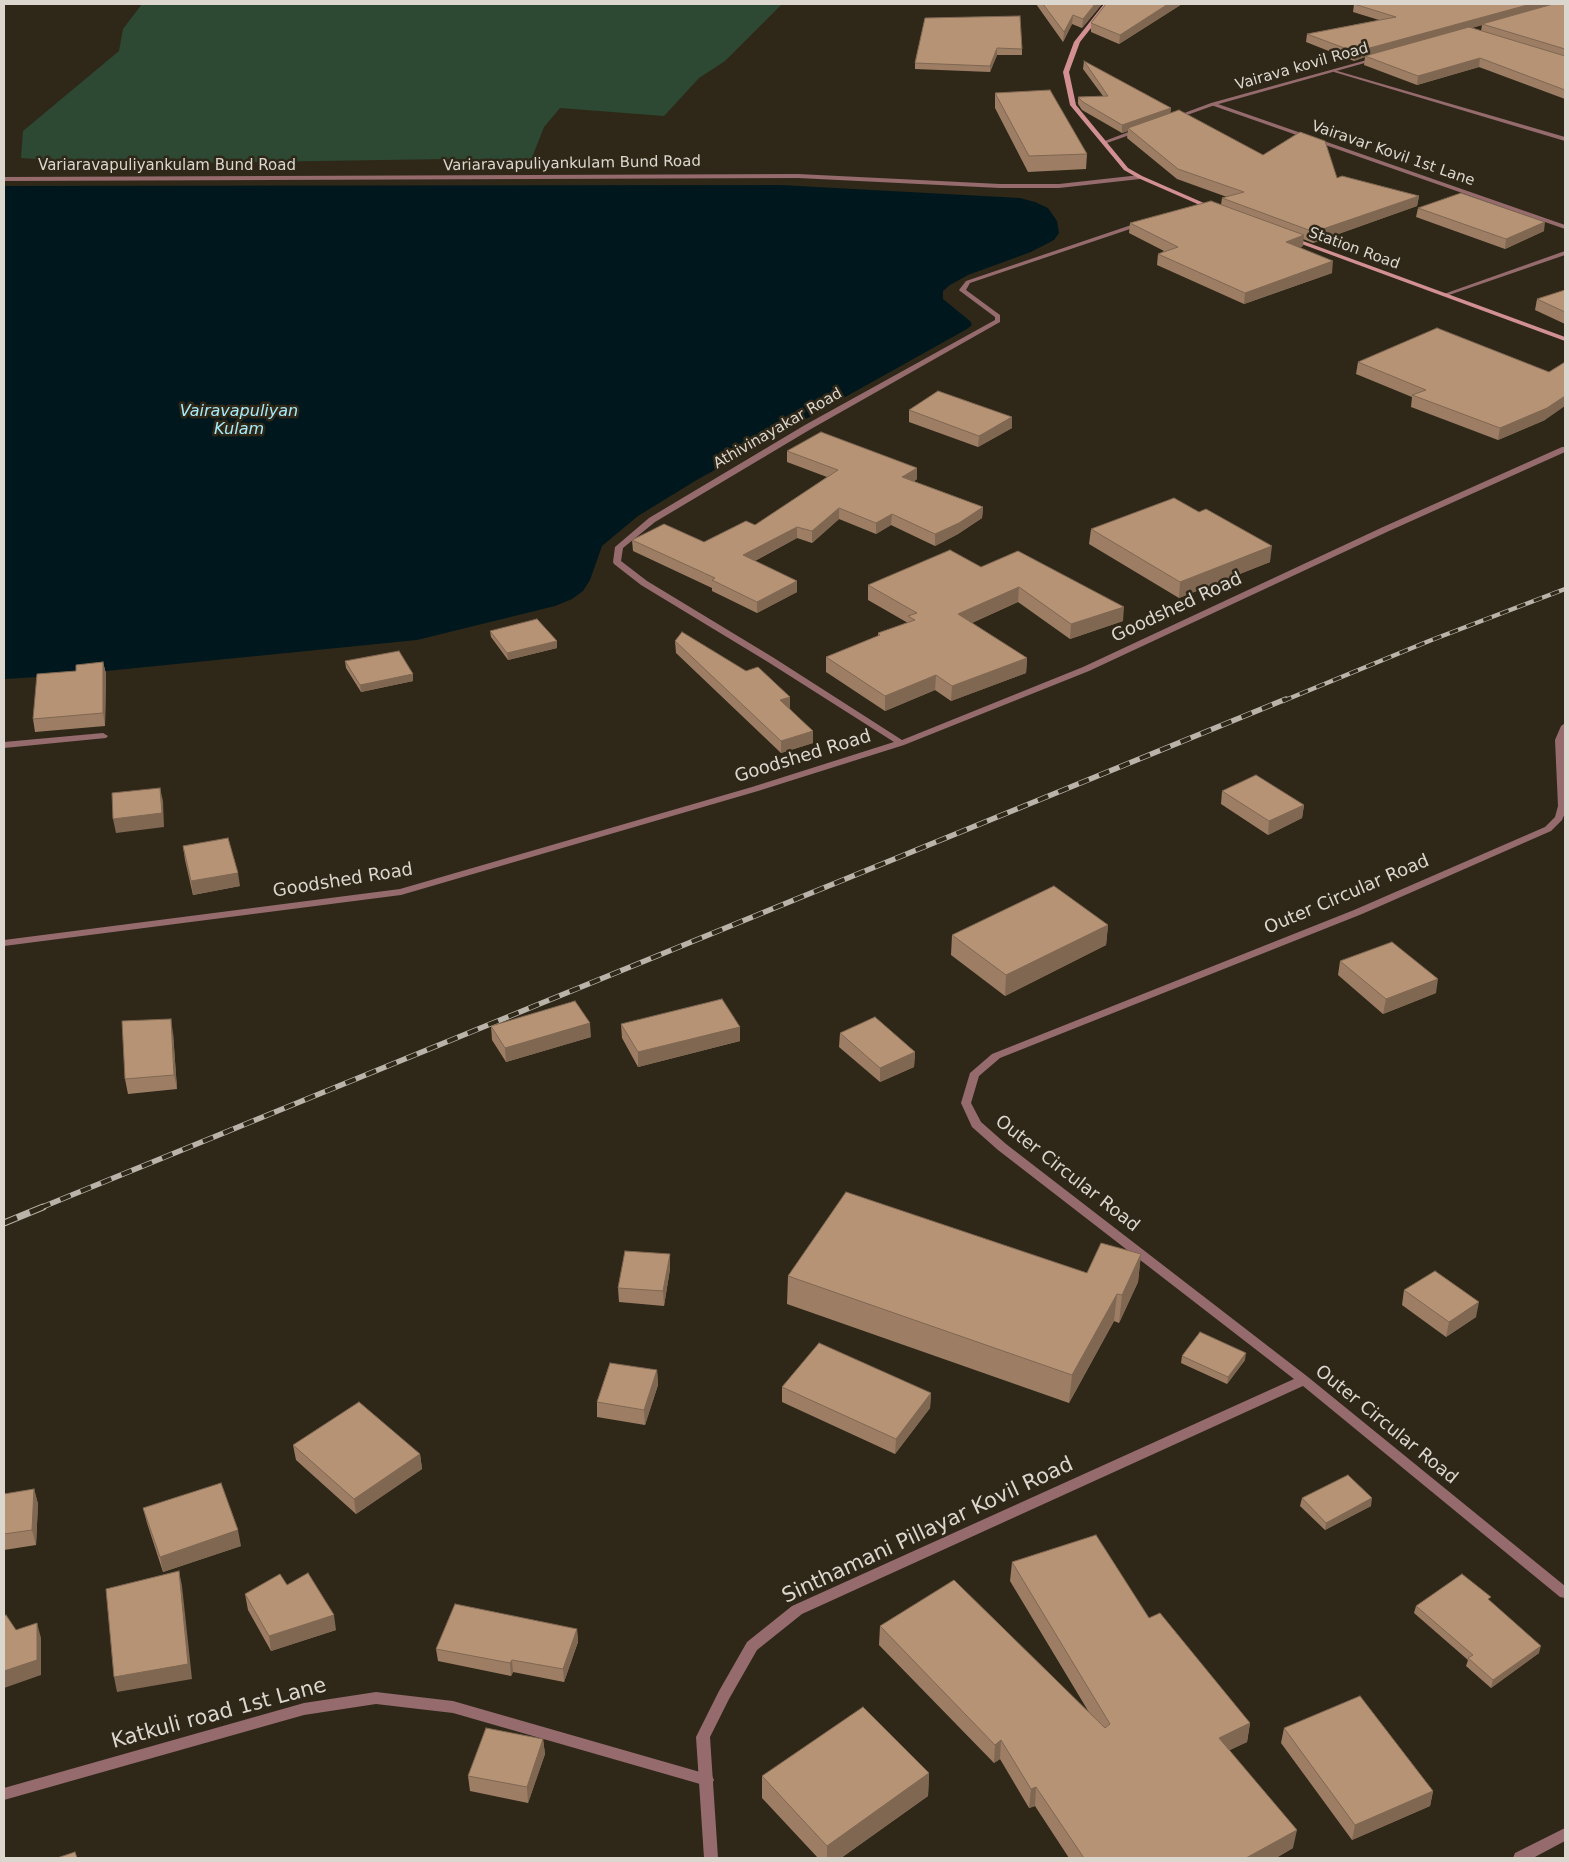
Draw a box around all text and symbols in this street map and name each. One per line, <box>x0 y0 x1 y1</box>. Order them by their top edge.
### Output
street label: Vairava kovil Road <box>1233 39 1371 95</box>
street label: Vairavar Kovil 1st Lane <box>1309 118 1477 190</box>
street label: Variaravapuliyankulam Bund Road <box>443 153 701 175</box>
street label: Variaravapuliyankulam Bund Road <box>38 157 296 175</box>
street label: Station Road <box>1306 224 1402 274</box>
street label: Athivinayakar Road <box>710 385 846 473</box>
water label: Vairavapuliyan Kulam <box>180 402 298 440</box>
street label: Goodshed Road <box>1108 568 1246 648</box>
street label: Goodshed Road <box>732 726 874 788</box>
street label: Outer Circular Road <box>1261 850 1433 940</box>
street label: Goodshed Road <box>271 859 415 903</box>
street label: Outer Circular Road <box>991 1111 1143 1237</box>
street label: Outer Circular Road <box>1310 1361 1462 1489</box>
street label: Sinthamani Pillayar Kovil Road <box>778 1452 1078 1610</box>
street label: Katkuli road 1st Lane <box>109 1673 329 1755</box>

